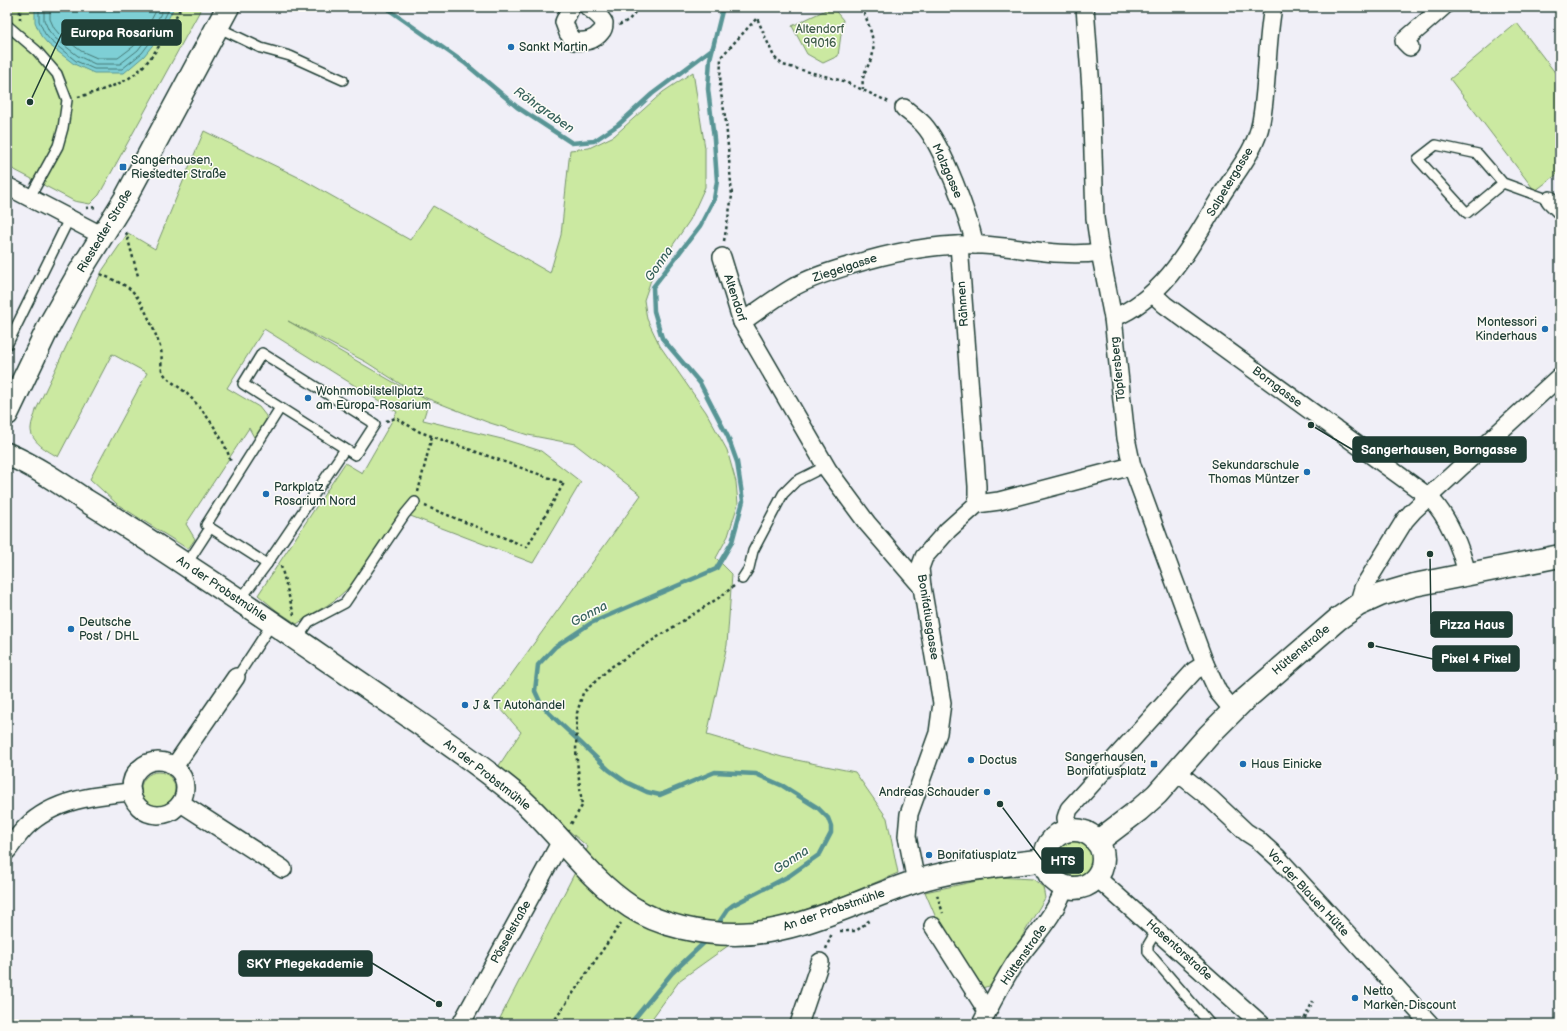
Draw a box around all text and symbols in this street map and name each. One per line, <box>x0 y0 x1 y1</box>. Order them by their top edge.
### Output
callout: Europa Rosarium <box>62 20 181 45</box>
park label: Altendorf 99016 <box>796 22 845 51</box>
text: Europa Rosarium <box>70 25 174 41</box>
place label: Sankt Martin <box>519 40 588 55</box>
marker: Sankt Martin <box>506 42 516 52</box>
water label: Röhrgraben <box>511 83 577 137</box>
street label: Malzgasse <box>928 141 966 201</box>
street label: Salpetergasse <box>1203 145 1257 219</box>
place label: Sangerhausen, Riestedter Straße <box>131 153 226 182</box>
marker: Sangerhausen, Riestedter Straße <box>118 162 128 172</box>
street label: Riestedter Straße <box>74 186 136 276</box>
water label: Gonna <box>641 243 677 285</box>
street label: Ziegelgasse <box>810 251 879 286</box>
street label: Altendorf <box>720 272 750 324</box>
street label: Rähmen <box>954 280 972 327</box>
place label: Montessori Kinderhaus <box>1475 315 1537 344</box>
marker: Montessori Kinderhaus <box>1540 324 1550 334</box>
street label: Töpfersberg <box>1107 336 1129 402</box>
street label: Borngasse <box>1249 363 1305 411</box>
place label: Wohnmobilstellplatz am Europa-Rosarium <box>316 384 431 413</box>
marker: Wohnmobilstellplatz am Europa-Rosarium <box>303 393 313 403</box>
callout: Sangerhausen, Borngasse <box>1353 437 1526 462</box>
text: Sangerhausen, Borngasse <box>1361 442 1518 458</box>
place label: Sekundarschule Thomas Müntzer <box>1208 458 1300 487</box>
marker: Sekundarschule Thomas Müntzer <box>1302 467 1312 477</box>
place label: Parkplatz Rosarium Nord <box>274 480 356 509</box>
marker: Parkplatz Rosarium Nord <box>261 489 271 499</box>
street label: An der Probstmühle <box>174 553 270 625</box>
street label: Bonifatiusgasse <box>914 573 942 661</box>
water label: Gonna <box>568 598 610 630</box>
callout: Pizza Haus <box>1431 612 1512 637</box>
place label: Deutsche Post / DHL <box>79 615 139 644</box>
text: Pizza Haus <box>1439 617 1505 633</box>
street label: Hüttenstraße <box>1269 622 1333 678</box>
marker: Deutsche Post / DHL <box>66 624 76 634</box>
callout: Pixel 4 Pixel <box>1433 646 1519 671</box>
text: Pixel 4 Pixel <box>1441 651 1511 667</box>
place label: J & T Autohandel <box>473 698 565 713</box>
marker: J & T Autohandel <box>460 700 470 710</box>
street label: An der Probstmühle <box>440 736 534 814</box>
place label: Sangerhausen, Bonifatiusplatz <box>1065 750 1146 779</box>
place label: Doctus <box>979 753 1017 768</box>
marker: Doctus <box>966 755 976 765</box>
place label: Haus Einicke <box>1251 757 1322 772</box>
marker: Sangerhausen, Bonifatiusplatz <box>1149 759 1159 769</box>
marker: Haus Einicke <box>1238 759 1248 769</box>
place label: Andreas Schauder <box>879 785 980 800</box>
marker: Andreas Schauder <box>982 787 992 797</box>
water label: Gonna <box>770 843 812 877</box>
street label: Vor der Blauen Hütte <box>1264 846 1352 940</box>
place label: Bonifatiusplatz <box>937 848 1017 863</box>
callout: HTS <box>1042 848 1083 873</box>
marker: Bonifatiusplatz <box>924 850 934 860</box>
text: HTS <box>1051 853 1076 869</box>
street label: An der Probstmühle <box>781 886 887 934</box>
street label: Pösselstraße <box>488 898 534 966</box>
street label: Hasentorstraße <box>1143 916 1215 984</box>
street label: Hüttenstraße <box>998 922 1050 988</box>
callout: SKY Pflegekademie <box>239 951 372 976</box>
text: SKY Pflegekademie <box>247 956 364 972</box>
place label: Netto Marken-Discount <box>1363 984 1456 1013</box>
marker: Netto Marken-Discount <box>1350 993 1360 1003</box>

